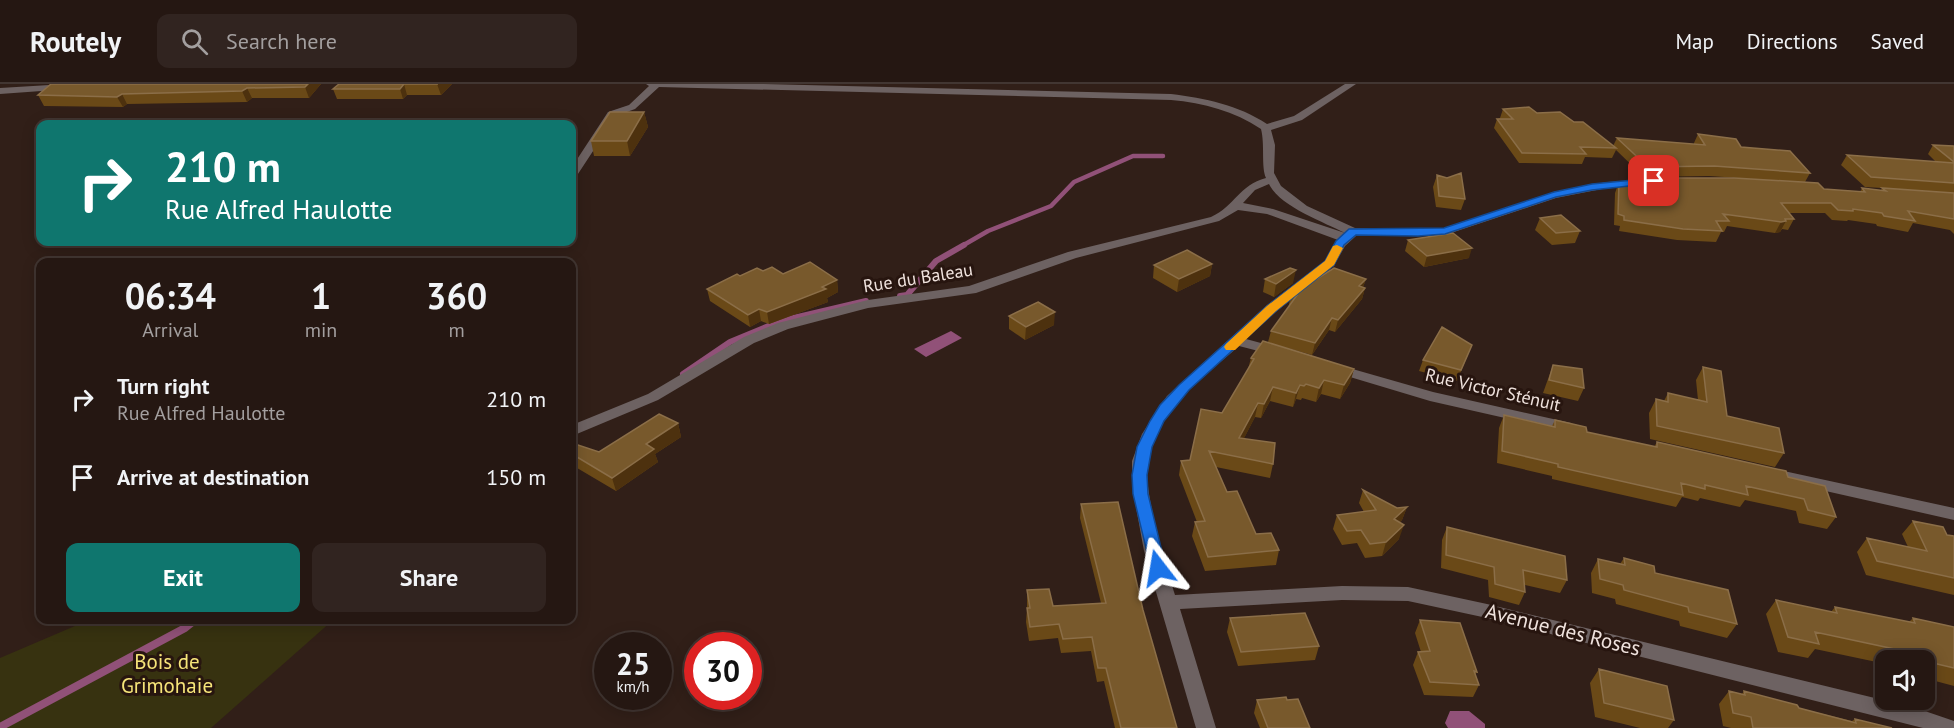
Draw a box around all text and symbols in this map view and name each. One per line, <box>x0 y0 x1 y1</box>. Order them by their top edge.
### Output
search box <box>157 14 577 68</box>
text: Routely <box>30 23 121 60</box>
icon: search <box>178 25 211 58</box>
text: Search here <box>226 27 337 55</box>
text: Map <box>1675 28 1714 55</box>
text: Directions <box>1747 28 1838 55</box>
text: Saved <box>1871 28 1924 55</box>
text: 210 m <box>165 139 281 194</box>
icon: right <box>66 144 144 222</box>
pin <box>1628 155 1679 206</box>
icon: arrive <box>1637 164 1670 197</box>
text: Rue Alfred Haulotte <box>165 192 393 226</box>
street label: Rue du Baleau <box>861 257 974 298</box>
text: 06:34 <box>125 272 216 319</box>
text: 1 <box>311 272 331 319</box>
text: 360 <box>426 272 487 319</box>
text: Arrival <box>142 317 198 343</box>
text: min <box>305 317 337 343</box>
text: m <box>449 317 465 343</box>
street label: Rue Victor Sténuit <box>1423 363 1563 416</box>
text: Turn right <box>117 372 209 400</box>
icon: right <box>66 383 99 416</box>
text: 210 m <box>486 385 546 413</box>
text: Rue Alfred Haulotte <box>117 400 286 426</box>
icon: arrive <box>66 461 99 494</box>
text: Arrive at destination <box>117 463 309 491</box>
text: 150 m <box>486 463 546 491</box>
position arrow <box>1126 536 1190 600</box>
button: Exit <box>66 543 300 612</box>
button: Share <box>312 543 546 612</box>
street label: Avenue des Roses <box>1483 597 1643 662</box>
speed limit sign: 30 <box>684 632 762 710</box>
text: 25 <box>616 644 650 683</box>
park label: Bois de Grimohaie <box>121 648 213 699</box>
map controls <box>1875 650 1935 710</box>
button: sound <box>1875 650 1935 710</box>
text: km/h <box>617 677 649 696</box>

